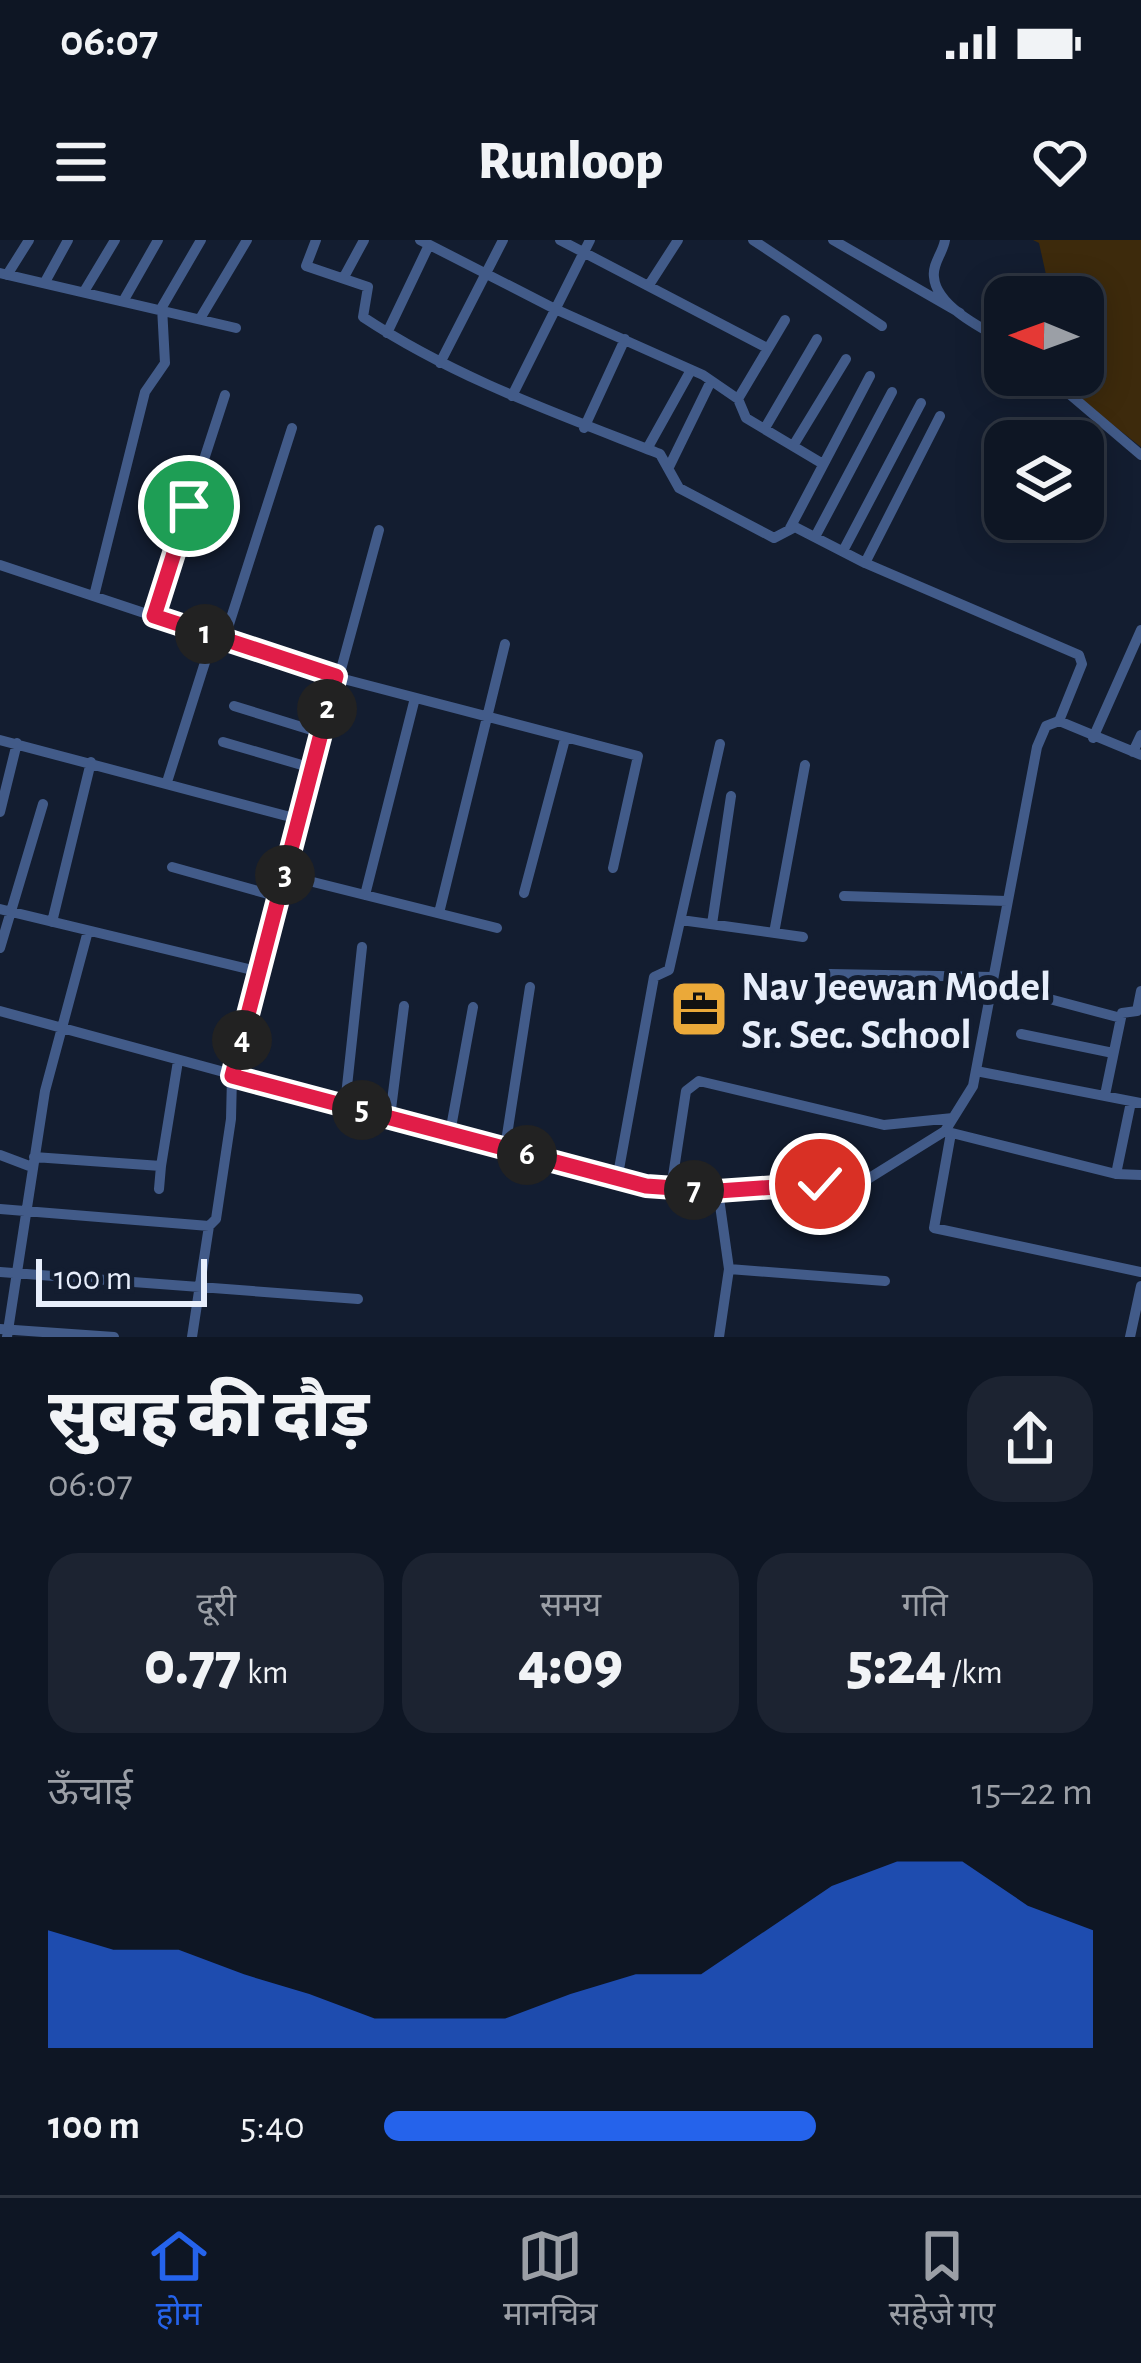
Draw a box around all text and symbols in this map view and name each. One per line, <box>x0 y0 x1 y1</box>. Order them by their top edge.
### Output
text: 06:07 <box>60 19 158 64</box>
icon: menu <box>48 129 114 195</box>
icon: heart <box>1027 129 1093 195</box>
text: Runloop <box>478 135 663 189</box>
north arrow <box>984 276 1104 396</box>
map controls <box>984 276 1104 540</box>
button: layers <box>984 420 1104 540</box>
pin <box>138 455 240 557</box>
icon: arrive <box>156 473 222 539</box>
pin: 1 <box>175 604 235 664</box>
text: 1 <box>199 617 211 650</box>
pin: 2 <box>297 679 357 739</box>
text: 2 <box>319 692 335 725</box>
pin: 3 <box>255 845 315 905</box>
text: 3 <box>278 858 292 891</box>
place label: Nav Jeewan Model Sr. Sec. School <box>741 966 1051 1056</box>
office icon: Nav Jeewan Model Sr. Sec. School <box>668 978 730 1040</box>
pin: 4 <box>212 1010 272 1070</box>
text: 4 <box>234 1023 250 1056</box>
pin: 5 <box>332 1080 392 1140</box>
text: 5 <box>355 1093 369 1126</box>
pin: 6 <box>497 1125 557 1185</box>
pin <box>769 1133 871 1235</box>
text: 6 <box>519 1138 535 1171</box>
icon: check <box>787 1151 853 1217</box>
pin: 7 <box>664 1160 724 1220</box>
text: 7 <box>687 1173 701 1206</box>
scale bar <box>36 1253 207 1306</box>
text: 100 m <box>54 1263 132 1296</box>
button: share <box>967 1376 1093 1502</box>
text: सुबह की दौड़ <box>48 1383 369 1449</box>
text: 06:07 <box>48 1465 133 1504</box>
text: दूरी <box>196 1590 236 1623</box>
text: समय <box>540 1590 601 1623</box>
text: गति <box>902 1590 948 1623</box>
text: 0.77 <box>144 1635 241 1695</box>
text: 4:09 <box>518 1635 623 1695</box>
text: 5:24 <box>847 1635 946 1695</box>
text: km <box>241 1657 288 1690</box>
text: /km <box>946 1657 1003 1690</box>
text: ऊँचाई <box>48 1773 133 1812</box>
text: 15–22 m <box>972 1773 1093 1812</box>
text: 100 m <box>48 2107 140 2146</box>
text: 5:40 <box>240 2107 305 2146</box>
tab: होम <box>146 2223 212 2338</box>
tab: मानचित्र <box>503 2223 597 2338</box>
tab: सहेजे गए <box>889 2223 995 2338</box>

